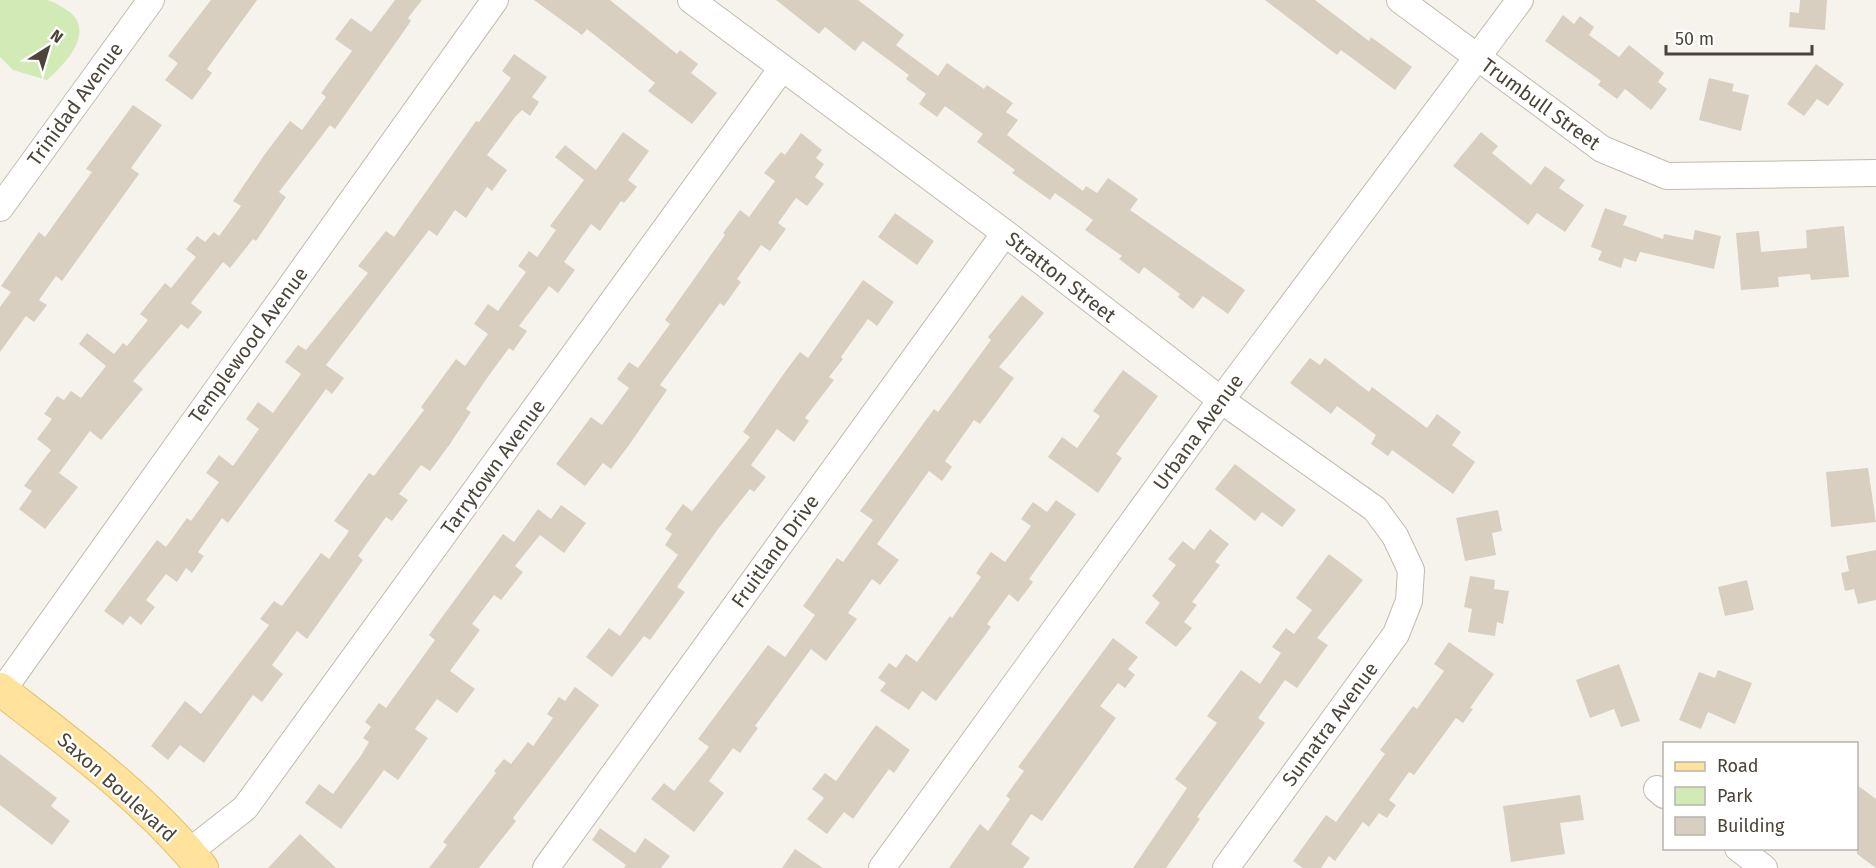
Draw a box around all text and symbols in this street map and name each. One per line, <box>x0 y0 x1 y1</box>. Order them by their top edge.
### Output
north arrow <box>18 18 78 78</box>
scale bar <box>1666 18 1812 56</box>
text: N <box>47 26 67 47</box>
text: 50 m <box>1675 28 1714 50</box>
street label: Trinidad Avenue <box>22 38 128 170</box>
street label: Trumbull Street <box>1477 53 1606 156</box>
street label: Stratton Street <box>1001 227 1121 328</box>
street label: Templewood Avenue <box>183 262 313 428</box>
street label: Urbana Avenue <box>1148 369 1248 495</box>
street label: Tarrytown Avenue <box>436 394 550 540</box>
street label: Fruitland Drive <box>726 490 824 612</box>
street label: Sumatra Avenue <box>1277 657 1383 791</box>
street label: Saxon Boulevard <box>53 727 181 847</box>
legend <box>1663 742 1858 850</box>
text: Road <box>1717 755 1759 777</box>
text: Park <box>1717 785 1753 807</box>
text: Building <box>1717 815 1785 837</box>

